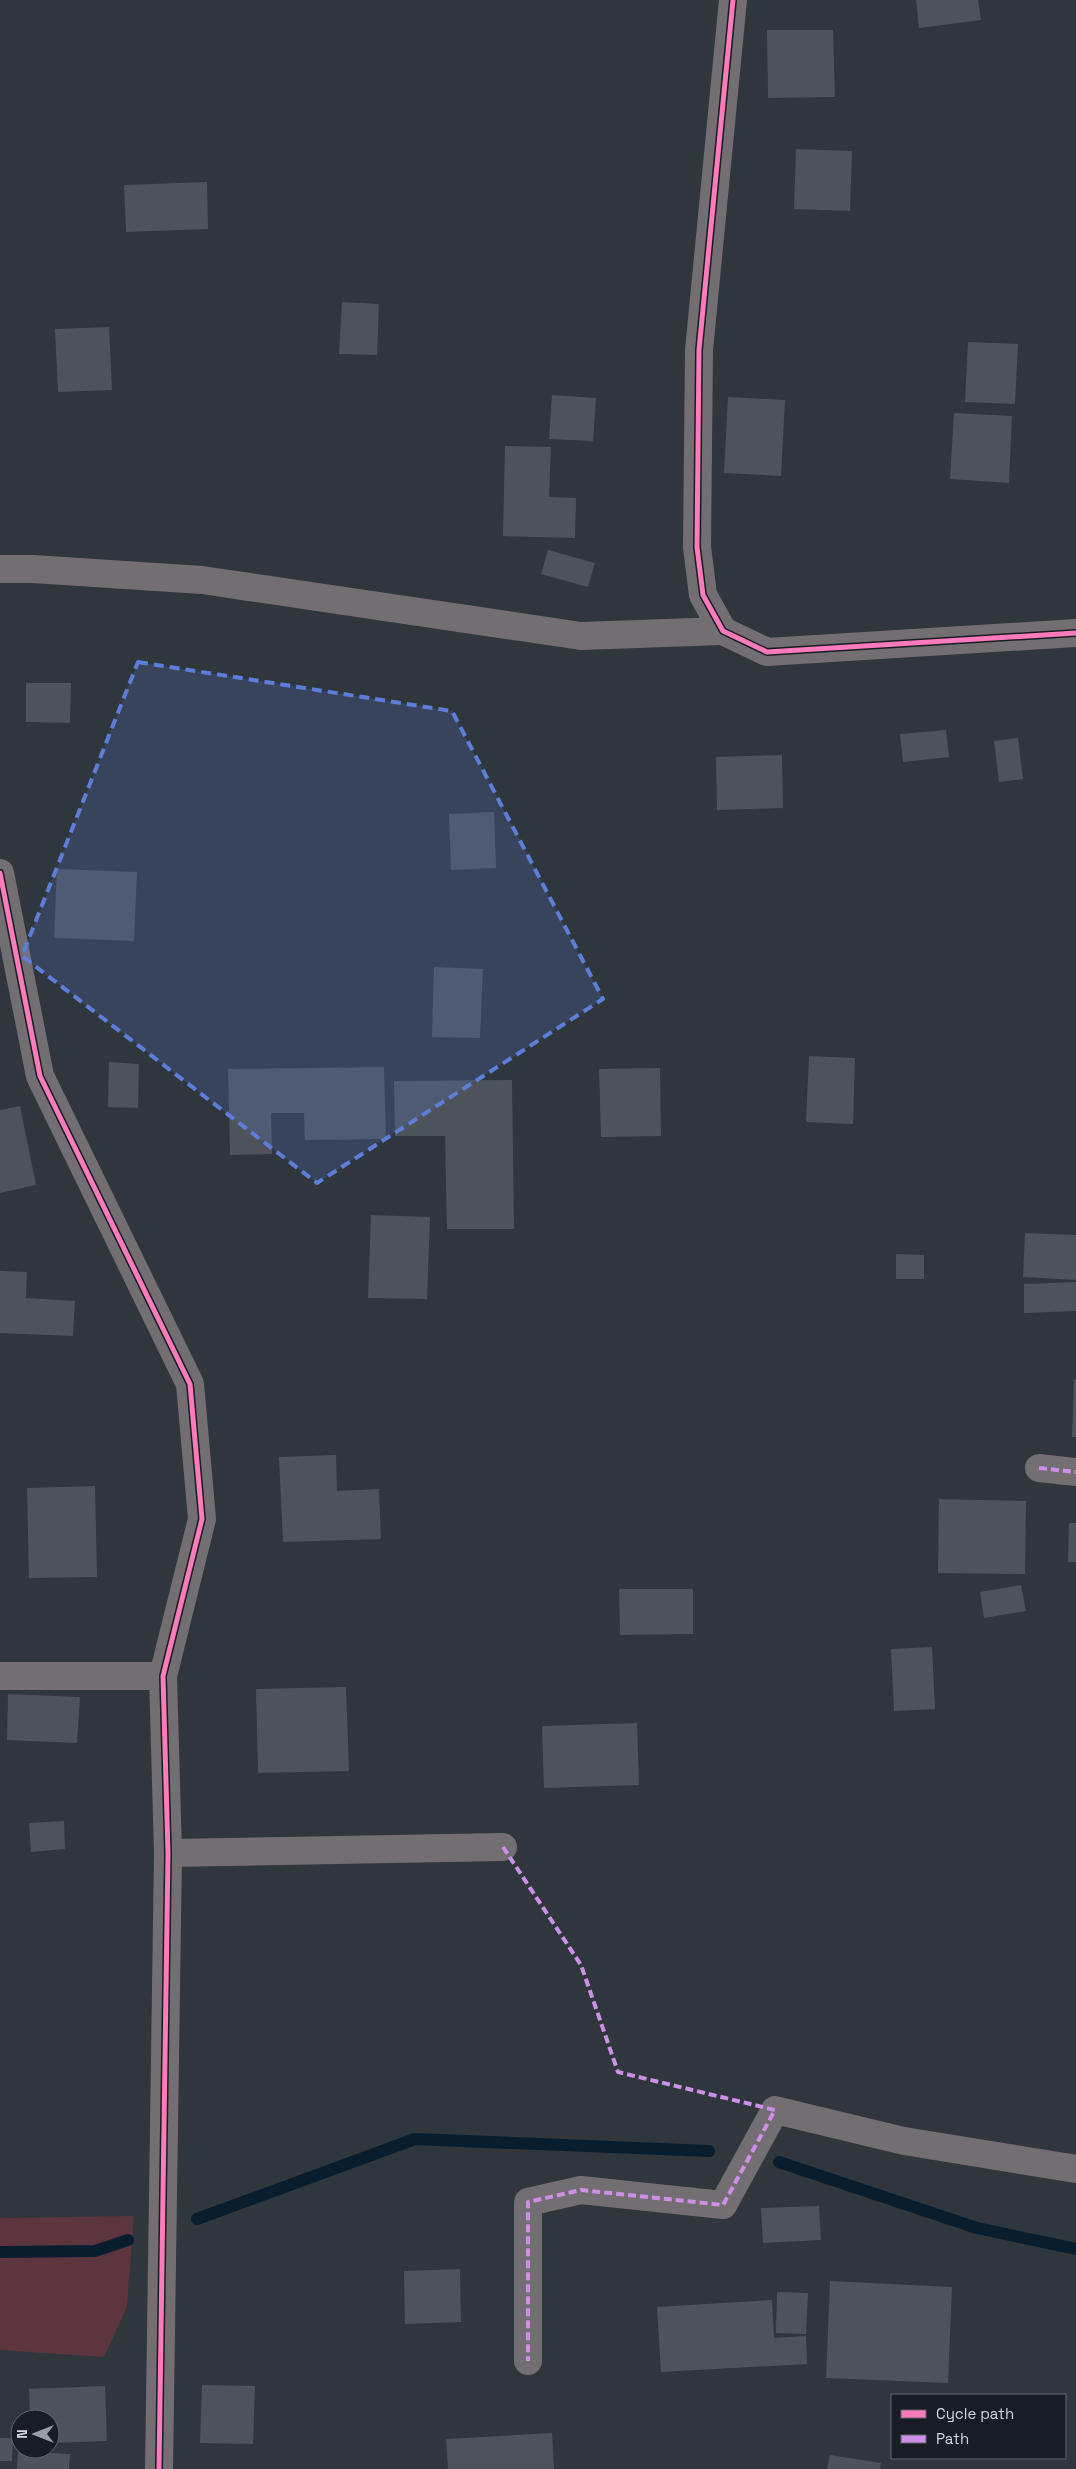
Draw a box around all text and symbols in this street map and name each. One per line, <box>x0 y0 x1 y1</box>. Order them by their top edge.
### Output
legend <box>891 2394 1066 2459</box>
text: Cycle path <box>936 2404 1014 2423</box>
north arrow <box>10 2409 60 2459</box>
text: N <box>13 2429 31 2439</box>
text: Path <box>936 2429 969 2448</box>

